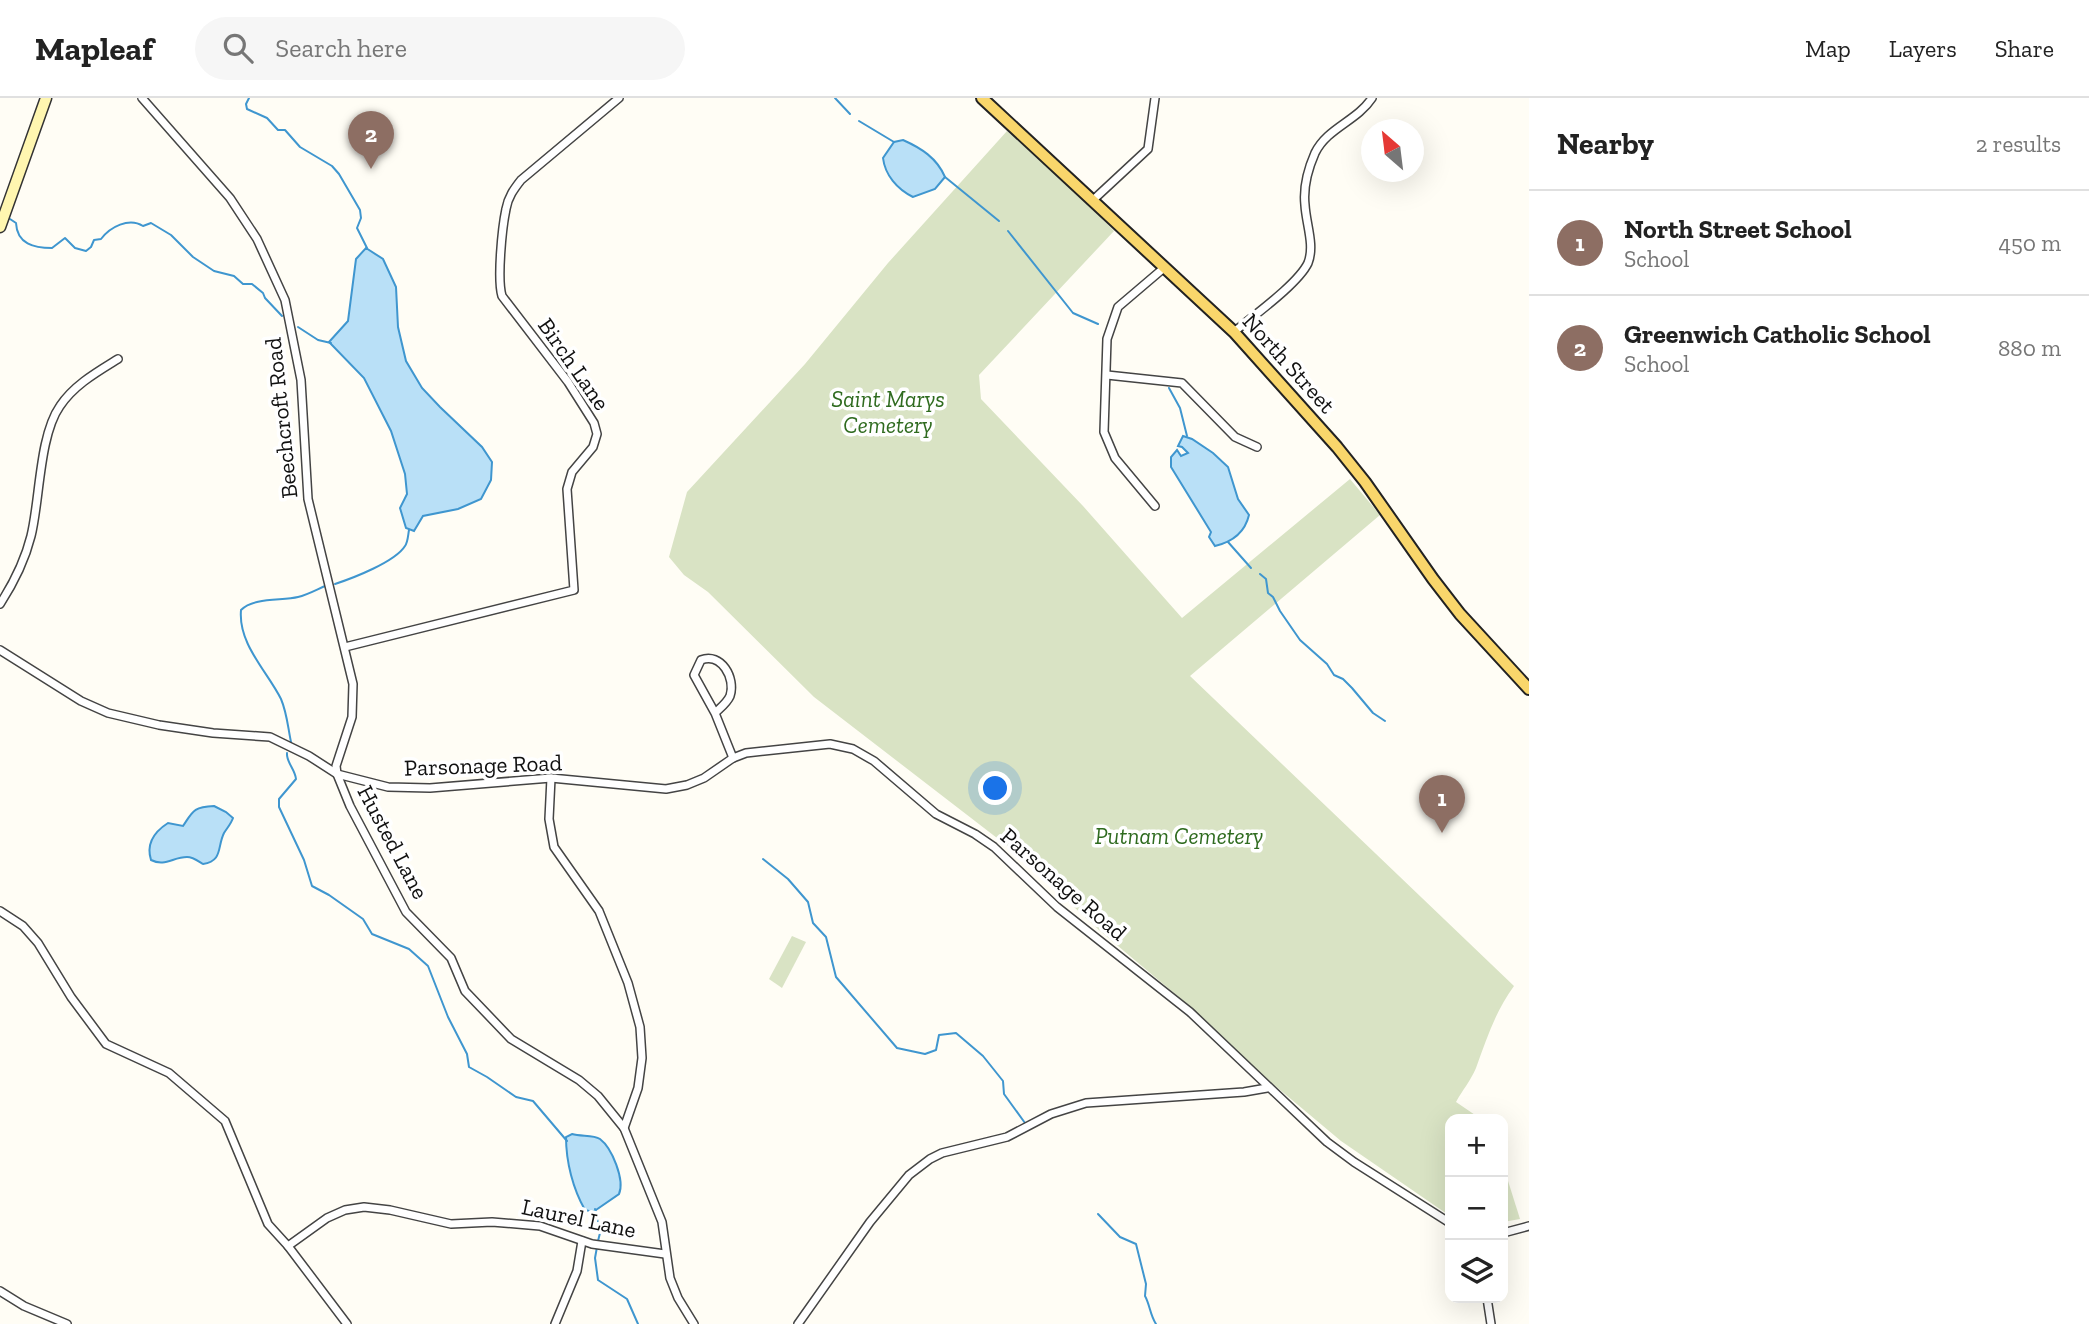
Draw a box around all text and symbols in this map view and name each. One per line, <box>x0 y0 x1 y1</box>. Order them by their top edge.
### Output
search box <box>195 17 685 80</box>
text: Mapleaf <box>35 29 153 68</box>
icon: search <box>219 29 257 67</box>
text: Search here <box>275 32 407 64</box>
text: Map <box>1805 34 1851 63</box>
text: Layers <box>1889 34 1957 63</box>
text: Share <box>1995 34 2054 63</box>
pin: 2 <box>348 111 394 169</box>
north arrow <box>1361 119 1424 182</box>
text: Nearby <box>1557 126 1654 162</box>
text: 2 results <box>1976 130 2061 158</box>
text: North Street School <box>1624 213 1852 245</box>
text: 1 <box>1575 229 1585 257</box>
text: 450 m <box>1999 229 2061 257</box>
text: School <box>1624 245 1689 273</box>
street label: North Street <box>1237 307 1342 419</box>
street label: Birch Lane <box>532 313 616 415</box>
text: Greenwich Catholic School <box>1624 318 1931 350</box>
text: 2 <box>1574 334 1586 362</box>
text: 880 m <box>1998 334 2061 362</box>
street label: Beechcroft Road <box>259 336 303 500</box>
text: School <box>1624 350 1689 378</box>
park label: Saint Marys Cemetery <box>831 385 945 439</box>
street label: Parsonage Road <box>404 748 563 782</box>
your location <box>978 771 1012 805</box>
pin: 1 <box>1419 775 1465 833</box>
street label: Husted Lane <box>351 780 435 904</box>
street label: Parsonage Road <box>995 822 1133 947</box>
park label: Putnam Cemetery <box>1095 822 1264 850</box>
map controls <box>1445 1114 1508 1303</box>
button: + <box>1445 1114 1508 1177</box>
button: − <box>1445 1177 1508 1240</box>
street label: Laurel Lane <box>519 1192 639 1244</box>
button: layers <box>1445 1240 1508 1303</box>

